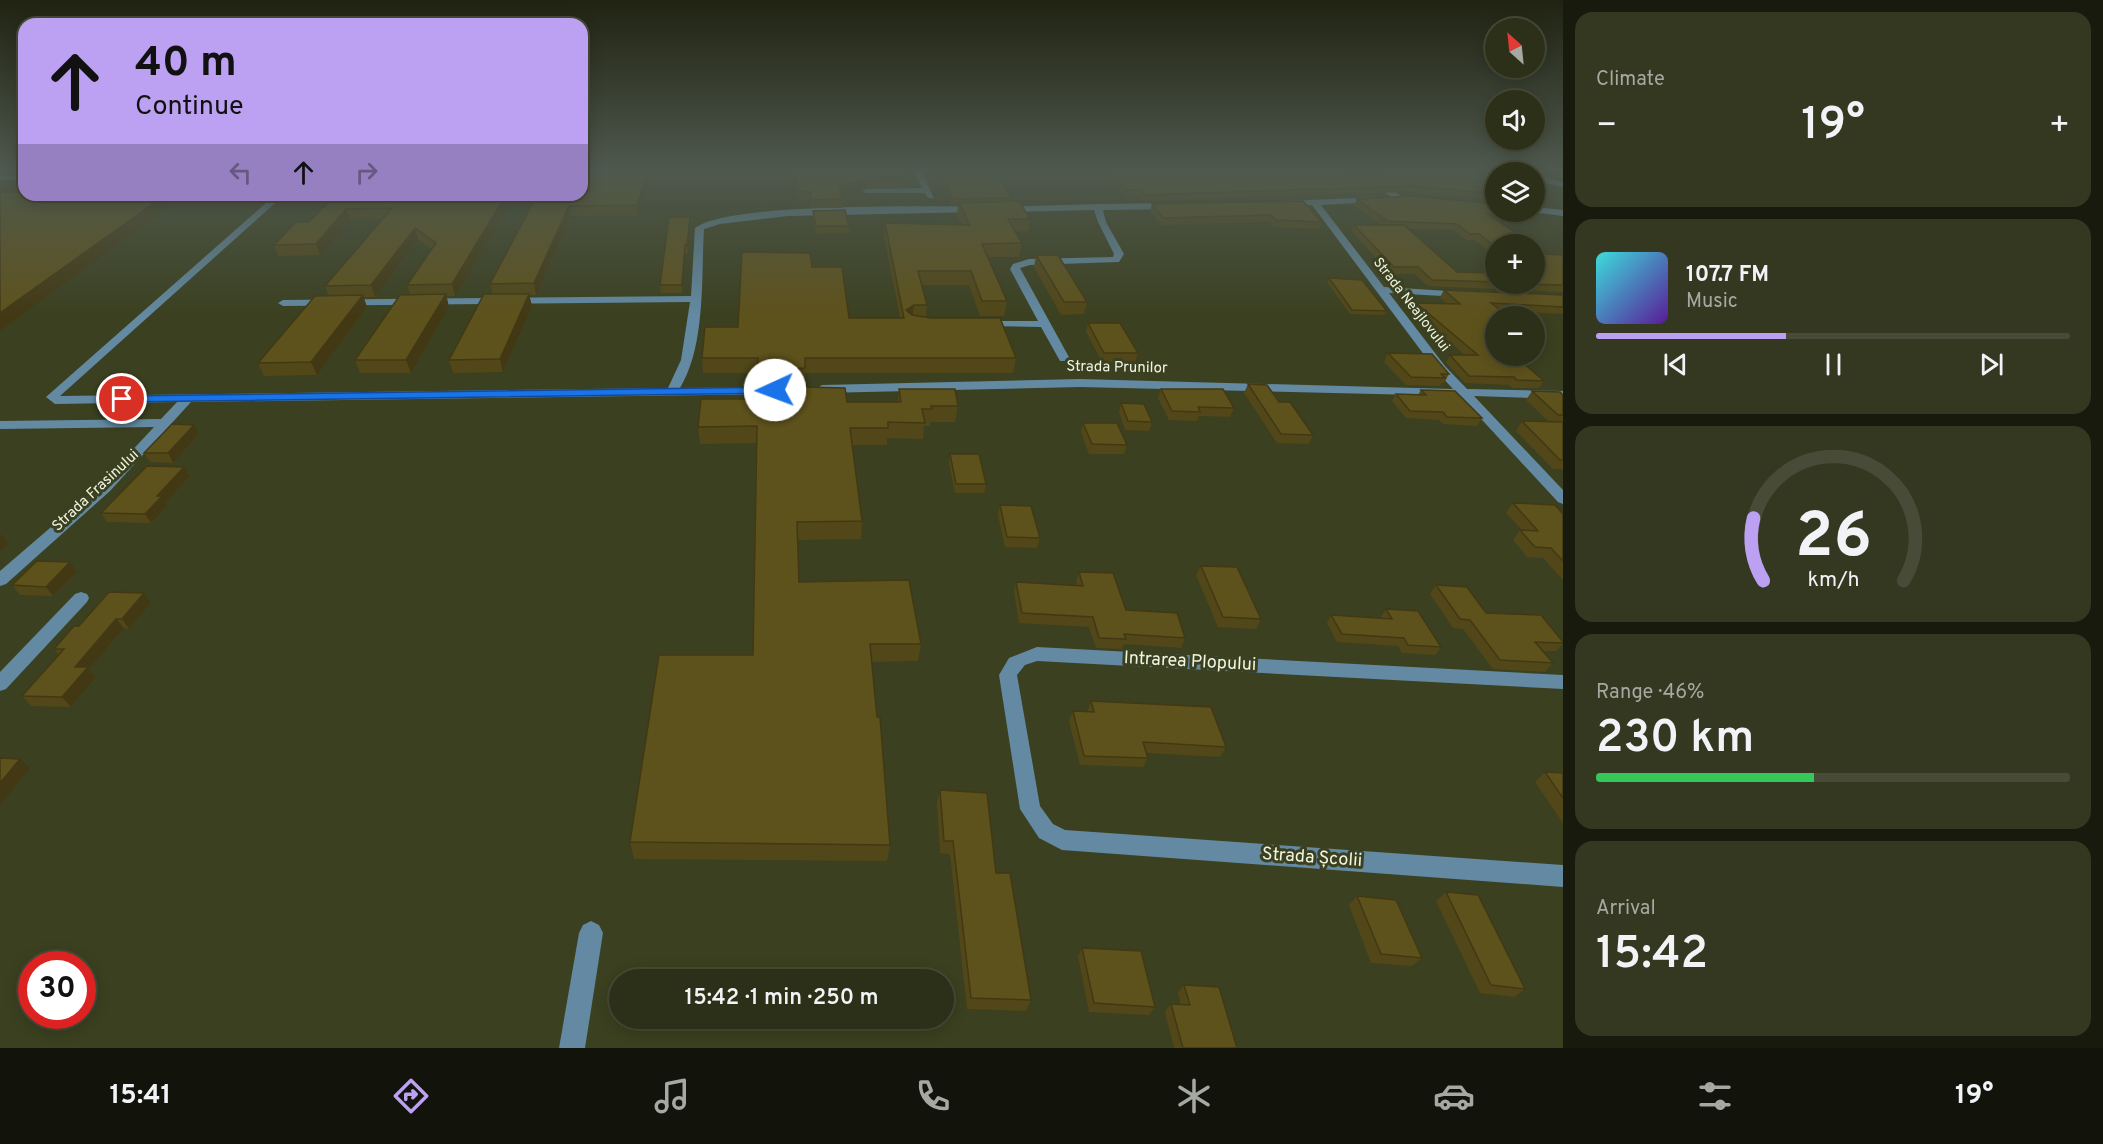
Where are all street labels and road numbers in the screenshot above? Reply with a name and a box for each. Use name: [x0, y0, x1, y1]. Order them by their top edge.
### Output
street label: Strada Neajlovului: [1369, 255, 1453, 355]
street label: Strada Prunilor: [1066, 358, 1168, 378]
street label: Strada Frasinului: [49, 446, 143, 536]
street label: Intrarea Plopului: [1123, 647, 1257, 677]
street label: Strada Școlii: [1261, 843, 1363, 873]

